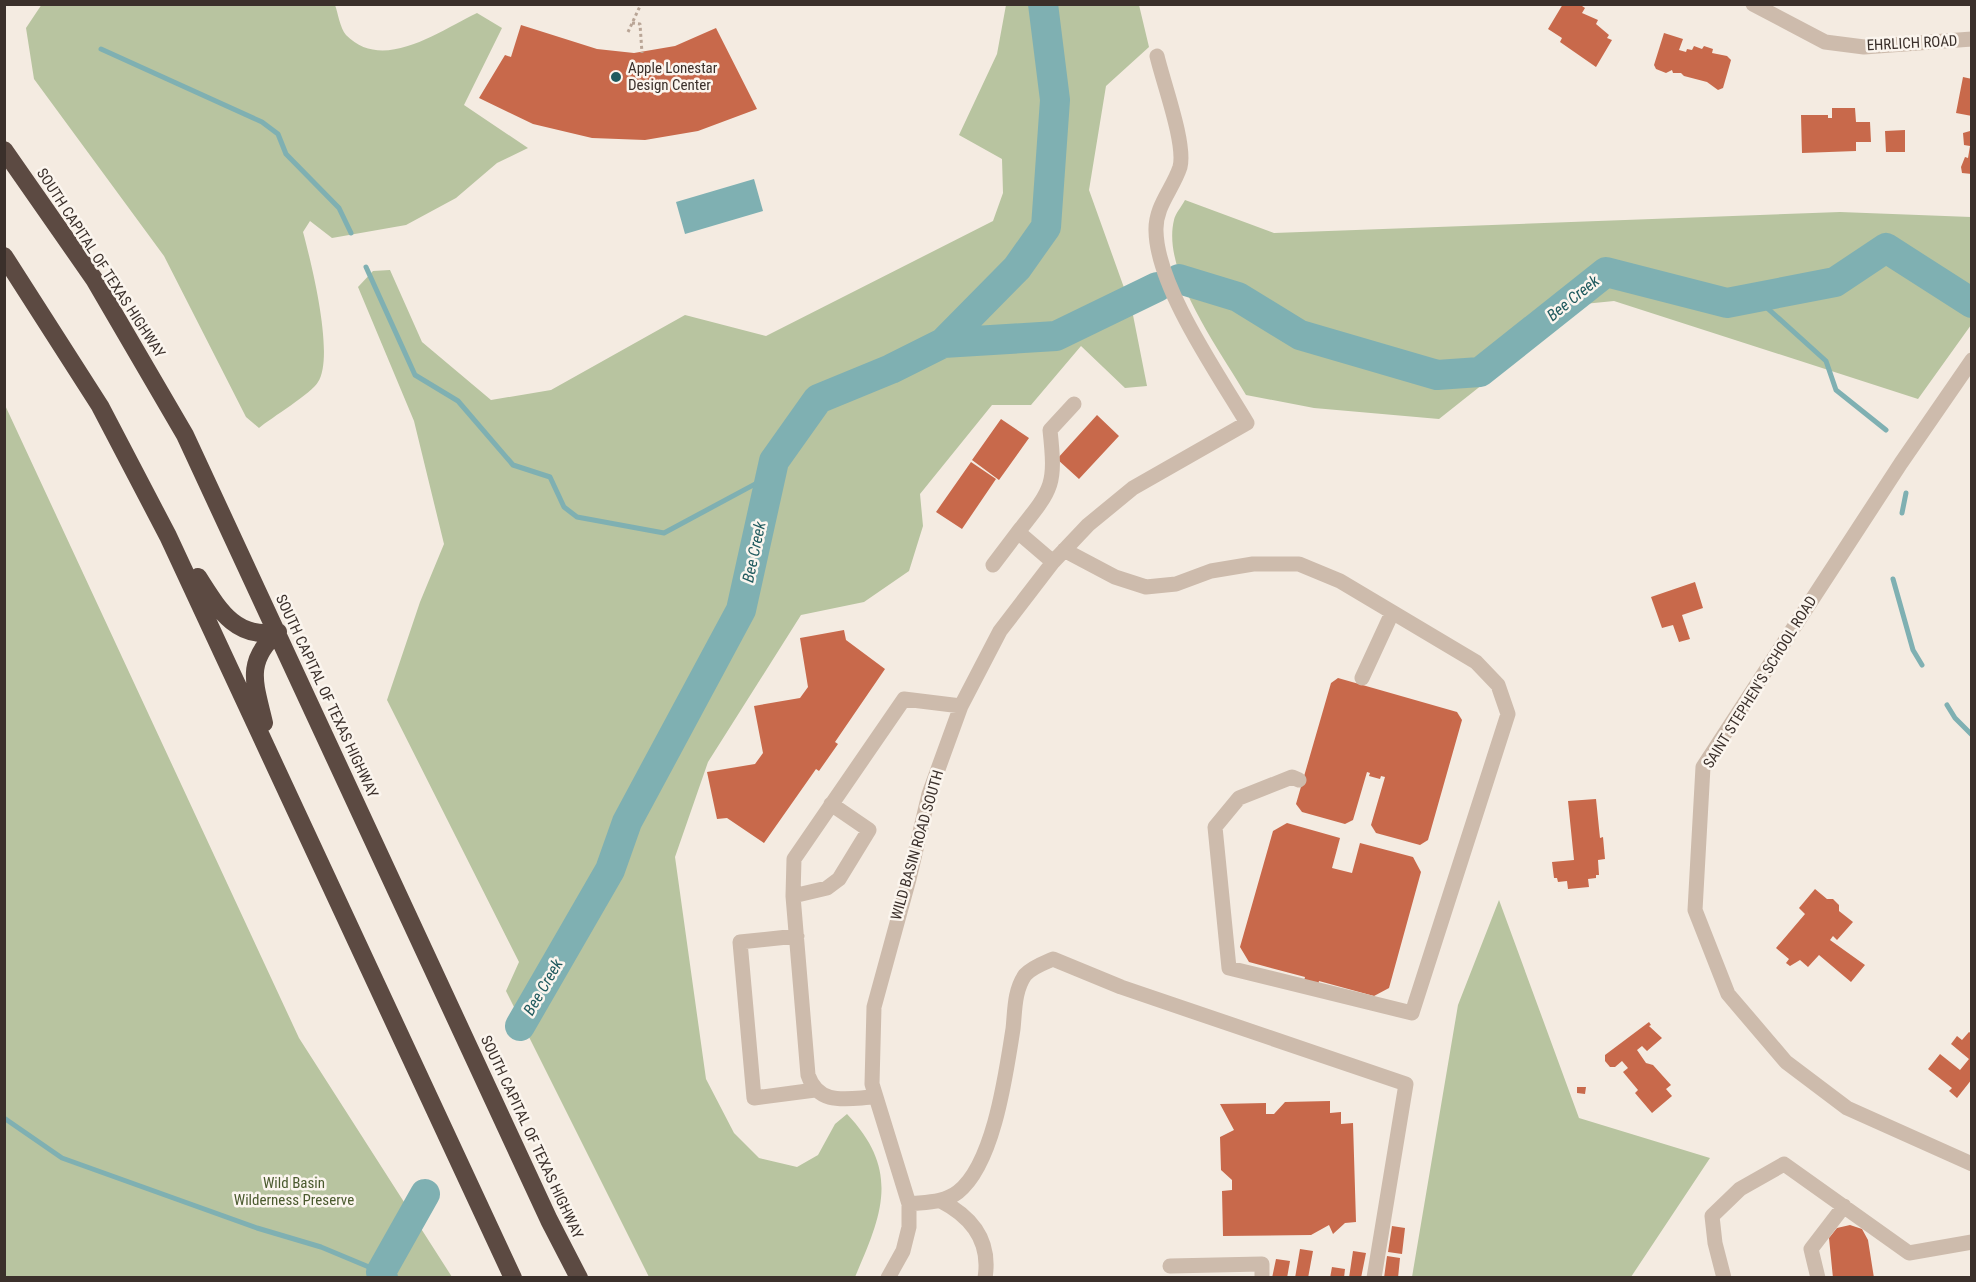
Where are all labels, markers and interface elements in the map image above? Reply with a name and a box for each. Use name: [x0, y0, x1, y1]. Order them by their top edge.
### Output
street label: EHRLICH ROAD: [1866, 32, 1958, 54]
place label: Apple Lonestar Design Center: [628, 59, 718, 94]
marker: Apple Lonestar Design Center: [609, 70, 623, 84]
street label: SOUTH CAPITAL OF TEXAS HIGHWAY: [33, 165, 169, 361]
water label: Bee Creek: [1543, 271, 1604, 325]
water label: Bee Creek: [738, 519, 770, 584]
street label: SOUTH CAPITAL OF TEXAS HIGHWAY: [272, 592, 382, 801]
street label: SAINT STEPHEN'S SCHOOL ROAD: [1699, 593, 1821, 771]
street label: WILD BASIN ROAD SOUTH: [887, 768, 947, 922]
water label: Bee Creek: [519, 955, 567, 1018]
street label: SOUTH CAPITAL OF TEXAS HIGHWAY: [477, 1033, 587, 1242]
park label: Wild Basin Wilderness Preserve: [234, 1174, 354, 1209]

